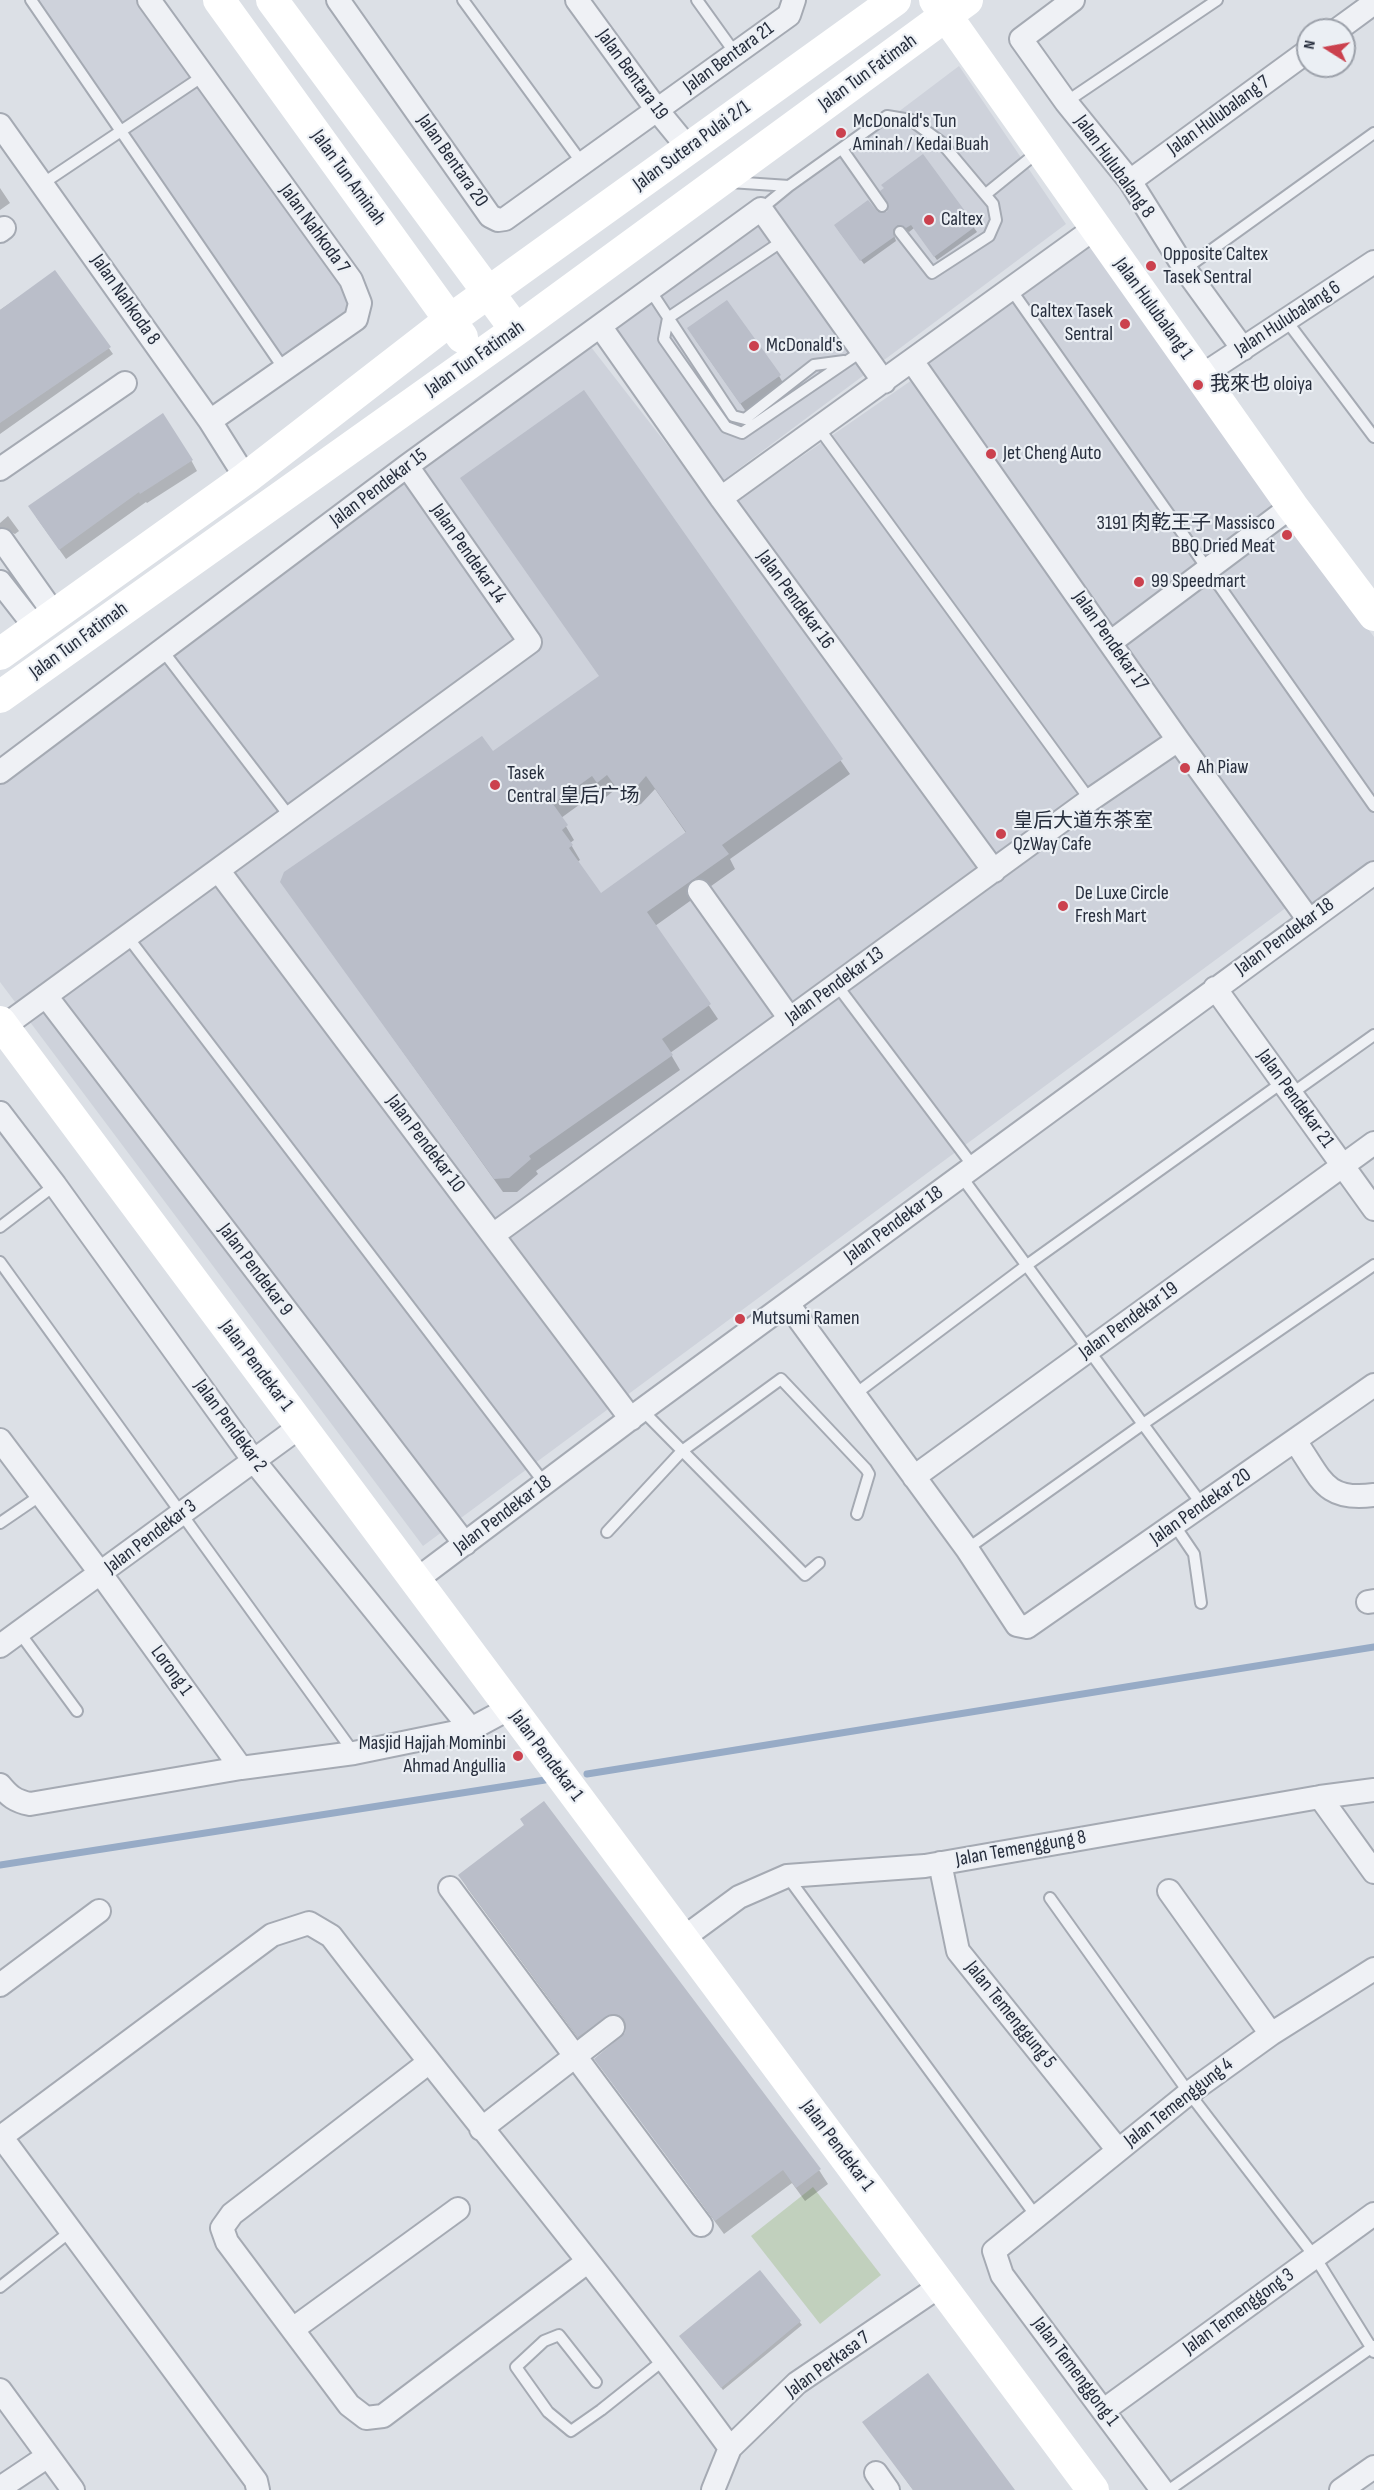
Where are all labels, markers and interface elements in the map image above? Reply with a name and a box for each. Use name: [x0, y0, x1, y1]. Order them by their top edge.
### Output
street label: Jalan Bentara 21: [679, 17, 779, 99]
north arrow: [1296, 18, 1356, 78]
street label: Jalan Bentara 19: [591, 25, 673, 125]
street label: Jalan Tun Fatimah: [814, 29, 922, 117]
text: N: [1300, 39, 1320, 51]
street label: Jalan Hulubalang 7: [1163, 71, 1275, 161]
street label: Jalan Sutera Pulai 2/1: [629, 96, 755, 196]
street label: Jalan Bentara 20: [411, 110, 493, 212]
place label: McDonald's Tun Aminah / Kedai Buah: [853, 110, 989, 157]
street label: Jalan Hulubalang 8: [1069, 111, 1159, 223]
street label: Jalan Tun Aminah: [305, 126, 391, 230]
marker: McDonald's Tun Aminah / Kedai Buah: [834, 126, 848, 140]
street label: Jalan Nahkoda 7: [274, 180, 354, 278]
place label: Caltex: [941, 208, 983, 232]
marker: Caltex: [922, 213, 936, 227]
place label: Opposite Caltex Tasek Sentral: [1163, 243, 1268, 290]
street label: Jalan Nahkoda 8: [85, 250, 165, 350]
street label: Jalan Hulubalang 1: [1108, 254, 1198, 364]
marker: Opposite Caltex Tasek Sentral: [1144, 259, 1158, 273]
street label: Jalan Hulubalang 6: [1231, 276, 1345, 362]
place label: Caltex Tasek Sentral: [1030, 300, 1113, 347]
street label: Jalan Tun Fatimah: [421, 316, 529, 402]
marker: Caltex Tasek Sentral: [1118, 317, 1132, 331]
place label: McDonald's: [766, 334, 843, 358]
marker: McDonald's: [747, 339, 761, 353]
place label: 我來也 oloiya: [1210, 373, 1312, 397]
marker: 我來也 oloiya: [1191, 378, 1205, 392]
place label: Jet Cheng Auto: [1003, 442, 1102, 466]
street label: Jalan Pendekar 15: [326, 444, 432, 532]
marker: Jet Cheng Auto: [984, 447, 998, 461]
street label: Jalan Pendekar 14: [425, 500, 511, 608]
place label: 3191 肉乾王子 Massisco BBQ Dried Meat: [1097, 512, 1275, 559]
marker: 3191 肉乾王子 Massisco BBQ Dried Meat: [1280, 528, 1294, 542]
street label: Jalan Pendekar 16: [751, 546, 839, 654]
place label: 99 Speedmart: [1151, 570, 1246, 594]
marker: 99 Speedmart: [1132, 575, 1146, 589]
street label: Jalan Pendekar 17: [1067, 587, 1153, 695]
street label: Jalan Tun Fatimah: [25, 597, 133, 685]
place label: Ah Piaw: [1197, 756, 1249, 780]
marker: Ah Piaw: [1178, 761, 1192, 775]
place label: Tasek Central 皇后广场: [507, 762, 639, 809]
marker: Tasek Central 皇后广场: [488, 778, 502, 792]
place label: 皇后大道东茶室 QzWay Cafe: [1013, 810, 1153, 857]
marker: 皇后大道东茶室 QzWay Cafe: [994, 827, 1008, 841]
place label: De Luxe Circle Fresh Mart: [1075, 882, 1169, 929]
street label: Jalan Pendekar 18: [1231, 893, 1339, 981]
marker: De Luxe Circle Fresh Mart: [1056, 899, 1070, 913]
street label: Jalan Pendekar 13: [781, 942, 889, 1030]
street label: Jalan Pendekar 21: [1251, 1045, 1339, 1153]
street label: Jalan Pendekar 10: [380, 1090, 470, 1198]
street label: Jalan Pendekar 18: [840, 1181, 948, 1269]
street label: Jalan Pendekar 9: [212, 1219, 298, 1321]
street label: Jalan Pendekar 19: [1075, 1277, 1183, 1365]
place label: Mutsumi Ramen: [752, 1307, 860, 1331]
marker: Mutsumi Ramen: [733, 1312, 747, 1326]
street label: Jalan Pendekar 1: [214, 1316, 298, 1416]
street label: Jalan Pendekar 2: [188, 1375, 272, 1477]
street label: Jalan Pendekar 20: [1146, 1463, 1256, 1551]
street label: Jalan Pendekar 18: [449, 1470, 557, 1560]
street label: Jalan Pendekar 3: [100, 1495, 202, 1579]
street label: Lorong 1: [145, 1641, 197, 1701]
street label: Jalan Pendekar 1: [504, 1706, 588, 1806]
place label: Masjid Hajjah Mominbi Ahmad Angullia: [359, 1732, 506, 1779]
marker: Masjid Hajjah Mominbi Ahmad Angullia: [511, 1749, 525, 1763]
street label: Jalan Temenggung 8: [954, 1826, 1088, 1872]
street label: Jalan Temenggung 5: [959, 1956, 1061, 2074]
street label: Jalan Temenggung 4: [1120, 2053, 1238, 2153]
street label: Jalan Pendekar 1: [795, 2096, 879, 2196]
street label: Jalan Temenggong 3: [1179, 2264, 1299, 2360]
street label: Jalan Temenggong 1: [1026, 2313, 1124, 2431]
street label: Jalan Perkasa 7: [781, 2326, 875, 2404]

